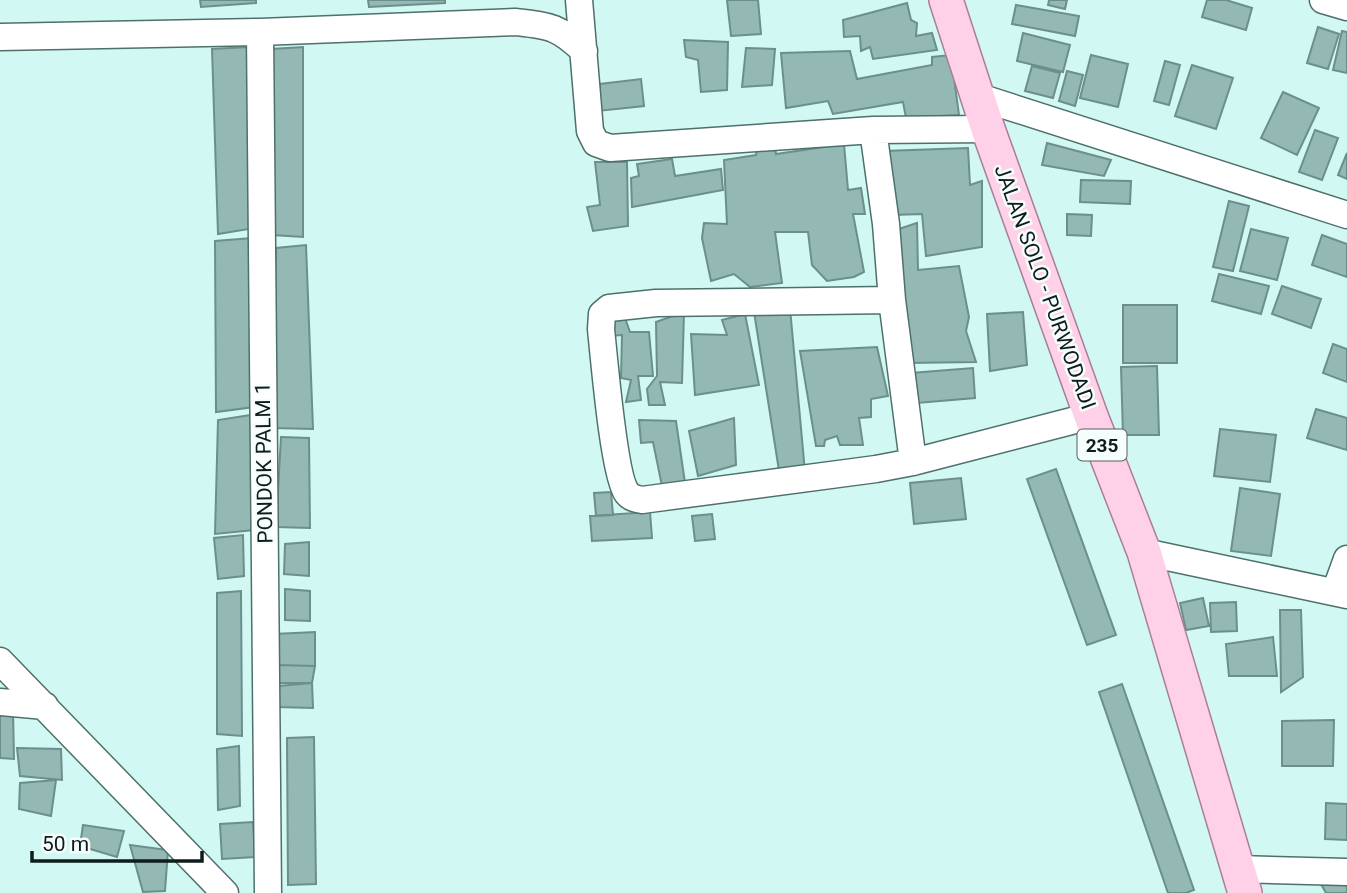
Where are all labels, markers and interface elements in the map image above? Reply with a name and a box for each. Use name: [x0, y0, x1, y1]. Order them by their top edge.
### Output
street label: JALAN SOLO - PURWODADI: [990, 162, 1100, 412]
street label: PONDOK PALM 1: [251, 382, 277, 544]
road number: 235: [1078, 430, 1126, 460]
scale bar: [32, 820, 201, 864]
text: 50 m: [42, 832, 89, 856]

